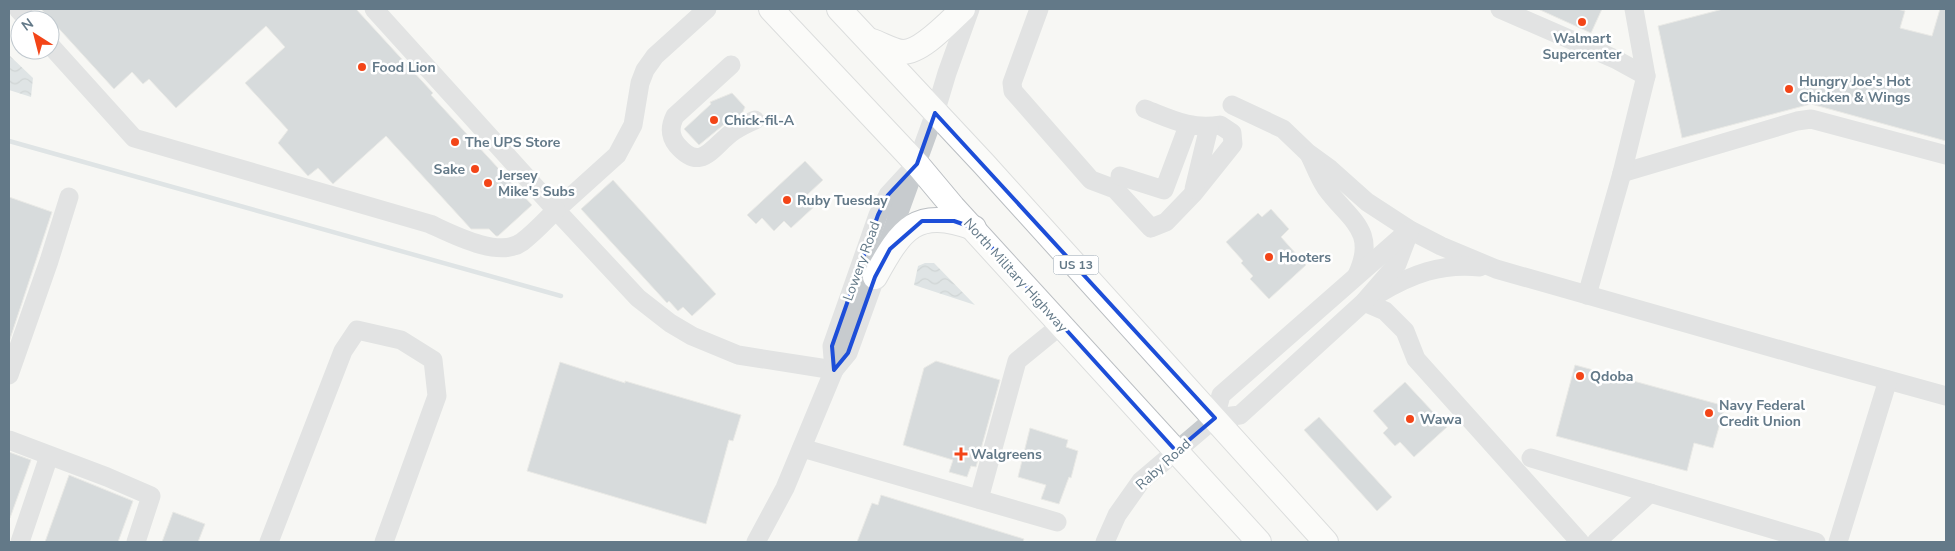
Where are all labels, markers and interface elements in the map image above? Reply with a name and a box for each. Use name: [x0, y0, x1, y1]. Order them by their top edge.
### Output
north arrow: [10, 10, 60, 60]
text: N: [18, 14, 37, 36]
marker: Walmart Supercenter: [1576, 16, 1588, 28]
place label: Walmart Supercenter: [1543, 29, 1622, 64]
place label: Food Lion: [372, 58, 436, 77]
marker: Food Lion: [356, 61, 368, 73]
place label: Hungry Joe's Hot Chicken & Wings: [1799, 72, 1911, 107]
marker: Hungry Joe's Hot Chicken & Wings: [1783, 83, 1795, 95]
place label: Chick-fil-A: [724, 111, 795, 130]
marker: Chick-fil-A: [708, 114, 720, 126]
place label: The UPS Store: [465, 133, 561, 152]
marker: The UPS Store: [449, 136, 461, 148]
place label: Sake: [434, 160, 465, 179]
marker: Sake: [469, 163, 481, 175]
place label: Jersey Mike's Subs: [497, 166, 575, 201]
marker: Jersey Mike's Subs: [482, 177, 494, 189]
place label: Ruby Tuesday: [797, 191, 888, 210]
marker: Ruby Tuesday: [781, 194, 793, 206]
street label: North Military Highway: [959, 214, 1073, 337]
street label: Lowery Road: [838, 219, 885, 303]
place label: Hooters: [1279, 248, 1331, 267]
marker: Hooters: [1263, 251, 1275, 263]
road number: US 13: [1054, 256, 1098, 274]
place label: Qdoba: [1590, 367, 1634, 386]
marker: Qdoba: [1574, 370, 1586, 382]
place label: Navy Federal Credit Union: [1719, 396, 1805, 431]
marker: Navy Federal Credit Union: [1703, 407, 1715, 419]
place label: Wawa: [1420, 410, 1462, 429]
marker: Wawa: [1404, 413, 1416, 425]
street label: Raby Road: [1132, 434, 1195, 494]
place label: Walgreens: [971, 445, 1042, 464]
marker: Walgreens: [955, 448, 967, 460]

